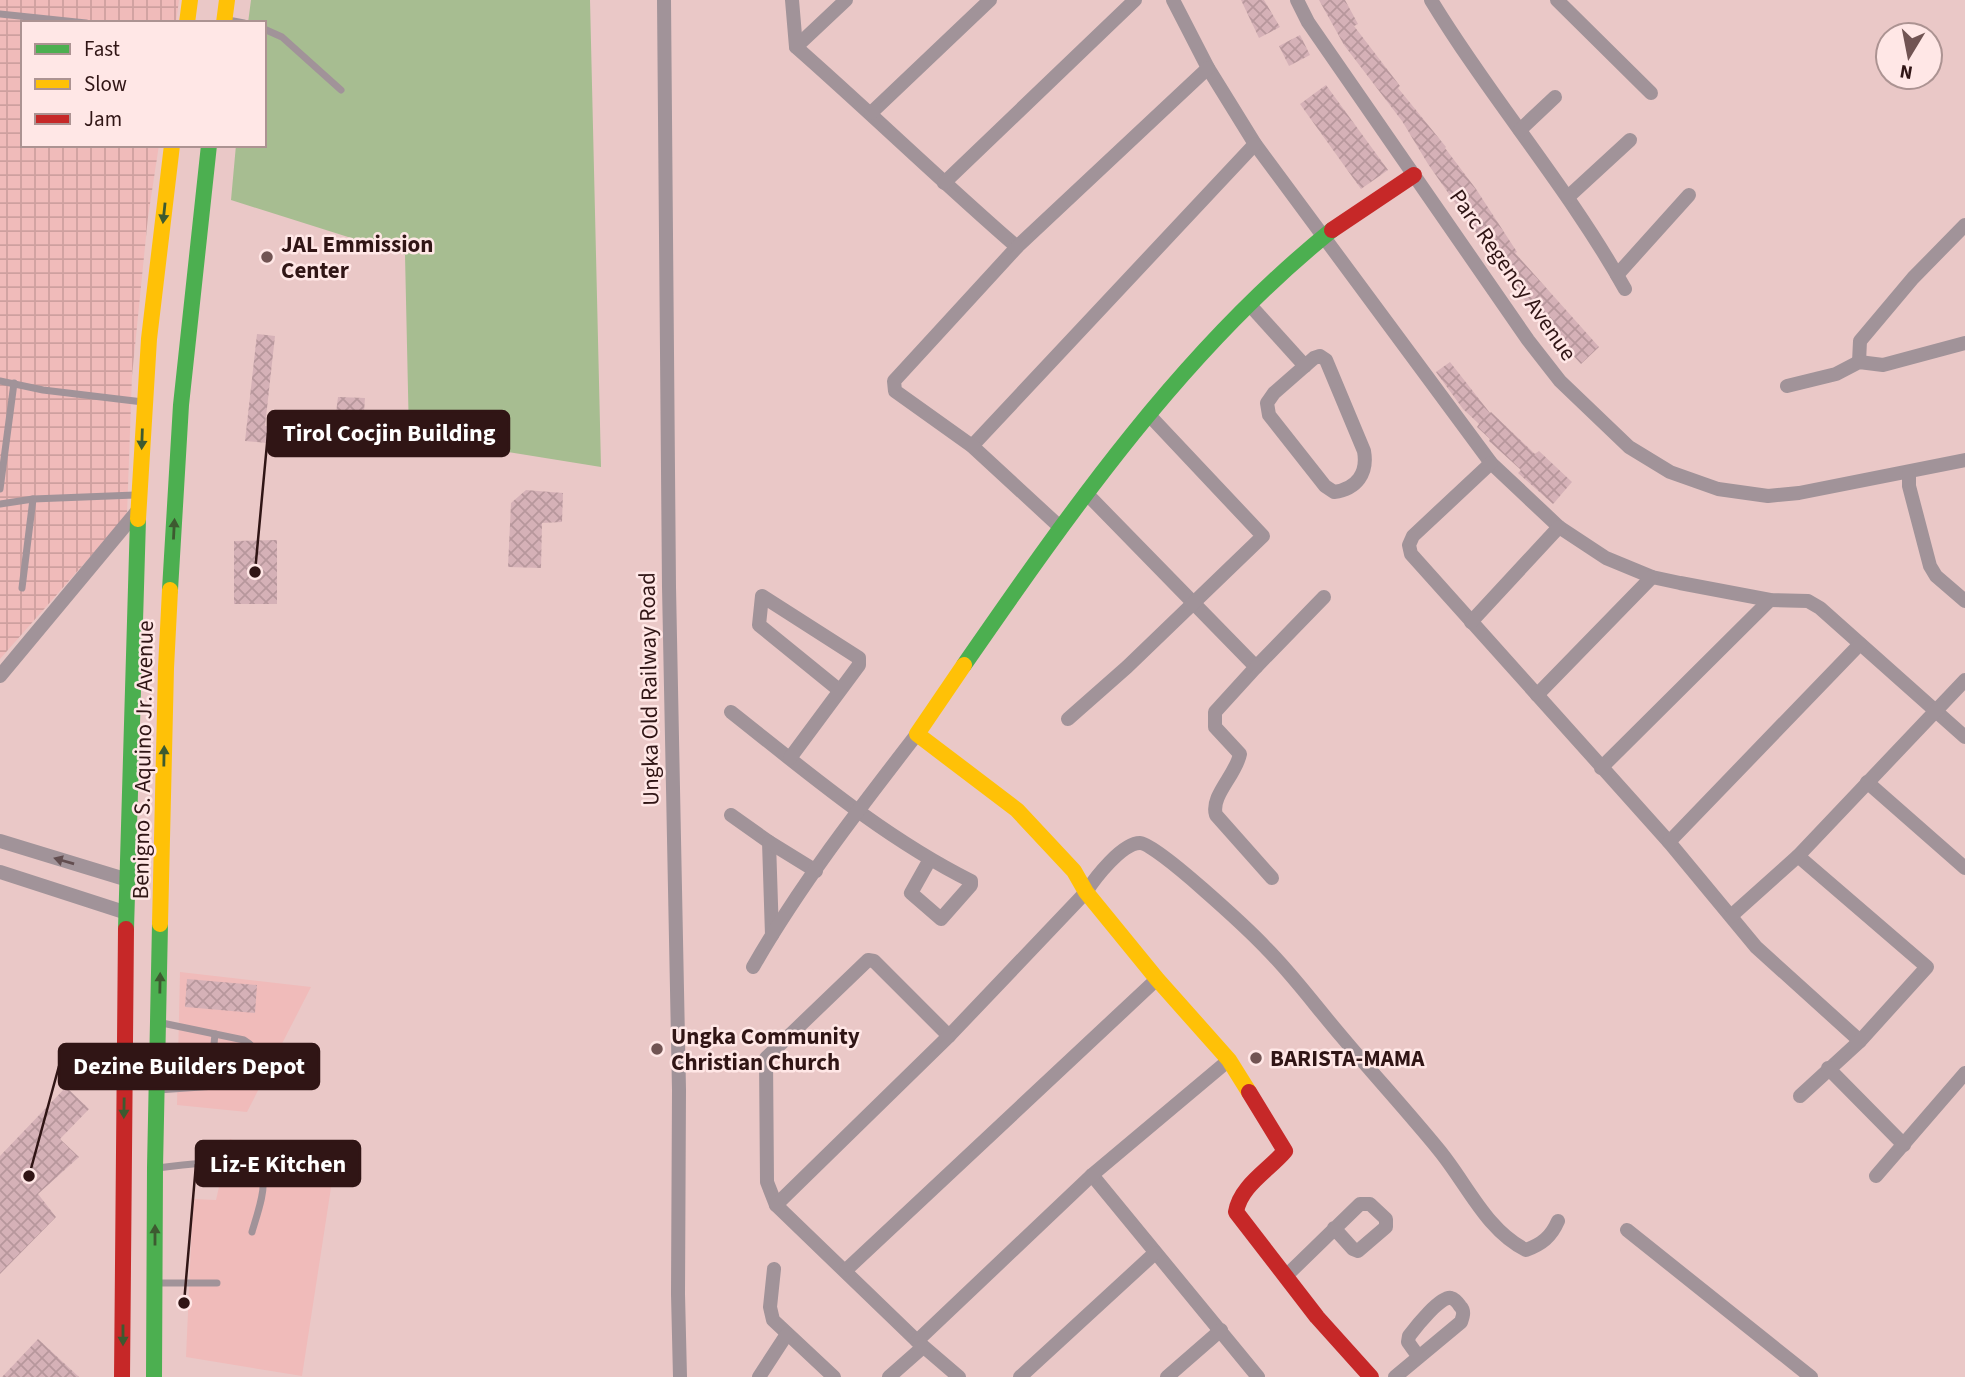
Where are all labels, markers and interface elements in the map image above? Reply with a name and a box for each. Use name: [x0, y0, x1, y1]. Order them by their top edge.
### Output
legend: [21, 21, 266, 147]
north arrow: [1874, 21, 1944, 91]
text: Fast: [84, 34, 120, 64]
text: N: [1898, 57, 1915, 86]
text: Slow: [84, 69, 127, 99]
text: Jam: [84, 104, 122, 134]
street label: Parc Regency Avenue: [1441, 183, 1585, 367]
one-way arrow: [158, 202, 169, 224]
place label: JAL Emmission Center: [281, 228, 433, 287]
marker: JAL Emmission Center: [259, 249, 275, 265]
callout: Tirol Cocjin Building: [268, 411, 509, 456]
text: Tirol Cocjin Building: [282, 416, 496, 451]
one-way arrow: [137, 429, 148, 451]
one-way arrow: [169, 517, 180, 539]
street label: Ungka Old Railway Road: [630, 572, 668, 806]
street label: Benigno S. Aquino Jr. Avenue: [124, 620, 162, 900]
one-way arrow: [159, 745, 170, 767]
one-way arrow: [53, 855, 74, 865]
one-way arrow: [154, 972, 166, 994]
place label: Ungka Community Christian Church: [671, 1020, 860, 1079]
marker: Ungka Community Christian Church: [649, 1041, 665, 1057]
place label: BARISTA-MAMA: [1270, 1042, 1425, 1075]
callout: Dezine Builders Depot: [59, 1044, 319, 1089]
text: Dezine Builders Depot: [73, 1049, 305, 1084]
marker: BARISTA-MAMA: [1248, 1050, 1264, 1066]
one-way arrow: [118, 1097, 130, 1119]
callout: Liz-E Kitchen: [196, 1141, 360, 1186]
text: Liz-E Kitchen: [210, 1147, 346, 1182]
one-way arrow: [149, 1224, 161, 1246]
one-way arrow: [117, 1324, 129, 1346]

